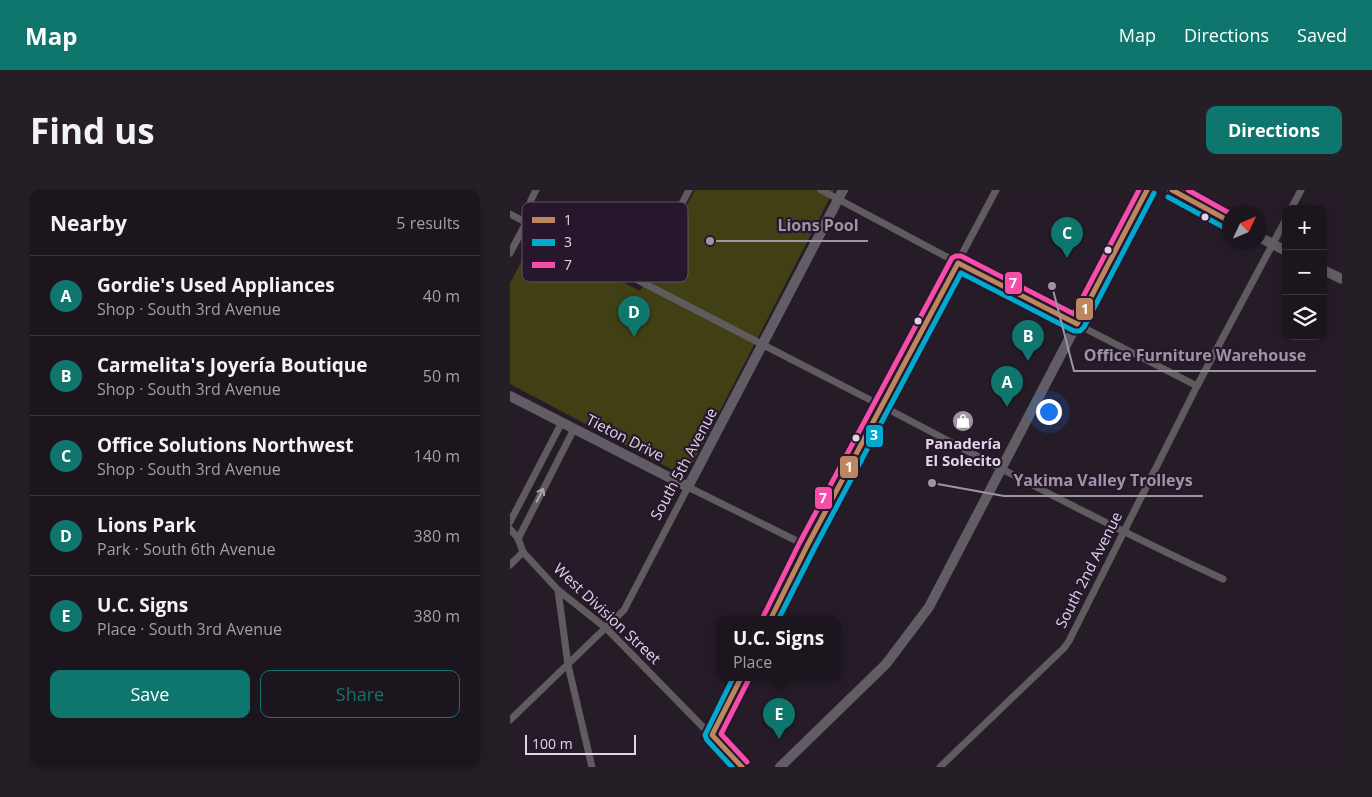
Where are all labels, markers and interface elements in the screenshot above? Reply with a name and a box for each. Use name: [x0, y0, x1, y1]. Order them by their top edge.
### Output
text: Map: [25, 19, 77, 52]
text: Map: [1119, 23, 1156, 47]
text: Directions: [1184, 23, 1269, 47]
text: Saved: [1297, 23, 1347, 47]
button: Directions: [1206, 106, 1342, 154]
text: Find us: [30, 107, 155, 154]
legend: [522, 202, 688, 282]
north arrow: [1222, 205, 1267, 250]
map controls: [1282, 205, 1327, 340]
button: +: [1282, 205, 1327, 250]
text: Nearby: [50, 209, 127, 237]
text: 1: [564, 210, 572, 229]
callout: Lions Pool: [767, 210, 868, 241]
text: 5 results: [396, 212, 460, 234]
unlabelled marker: [1200, 212, 1210, 222]
text: Lions Pool: [777, 214, 859, 236]
pin: C: [1051, 217, 1083, 258]
text: 3: [564, 232, 572, 251]
unlabelled marker: [1103, 245, 1113, 255]
button: −: [1282, 250, 1327, 295]
text: 7: [564, 255, 572, 274]
line badge: 7: [1004, 271, 1023, 295]
text: Gordie's Used Appliances: [97, 272, 335, 298]
text: 7: [1009, 273, 1017, 292]
text: A: [60, 285, 72, 307]
text: 40 m: [423, 285, 460, 307]
button: layers: [1282, 295, 1327, 340]
pin: D: [618, 296, 650, 337]
line badge: 1: [1075, 297, 1094, 321]
text: Shop · South 3rd Avenue: [97, 298, 281, 320]
text: 1: [1081, 299, 1089, 318]
unlabelled marker: [913, 316, 923, 326]
pin: B: [1012, 320, 1044, 361]
callout: Office Furniture Warehouse: [1074, 340, 1316, 371]
text: Office Furniture Warehouse: [1084, 344, 1306, 366]
text: Carmelita's Joyería Boutique: [97, 352, 368, 378]
text: B: [61, 365, 71, 387]
text: 50 m: [423, 365, 460, 387]
pin: A: [991, 366, 1023, 407]
text: Shop · South 3rd Avenue: [97, 378, 281, 400]
your location: [1036, 399, 1062, 425]
street label: South 5th Avenue: [645, 404, 721, 523]
street label: Tieton Drive: [583, 409, 668, 465]
shop icon: Panadería El Solecito: [951, 409, 975, 433]
line badge: 3: [865, 424, 884, 448]
text: 3: [870, 425, 878, 444]
text: Office Solutions Northwest: [97, 432, 354, 458]
unlabelled marker: [851, 433, 861, 443]
place label: Panadería El Solecito: [925, 433, 1001, 470]
text: C: [61, 445, 71, 467]
text: 140 m: [414, 445, 460, 467]
line badge: 1: [839, 455, 859, 479]
text: 1: [845, 457, 853, 476]
text: Shop · South 3rd Avenue: [97, 458, 281, 480]
callout: Yakima Valley Trolleys: [1004, 465, 1203, 496]
text: Yakima Valley Trolleys: [1013, 469, 1193, 491]
line badge: 7: [814, 486, 833, 510]
one-way arrow: [536, 488, 545, 503]
text: 7: [819, 488, 827, 507]
street label: South 2nd Avenue: [1050, 508, 1126, 631]
text: Lions Park: [97, 512, 196, 538]
text: D: [60, 525, 72, 547]
text: 380 m: [414, 525, 460, 547]
text: Park · South 6th Avenue: [97, 538, 275, 560]
street label: West Division Street: [550, 558, 666, 668]
text: U.C. Signs: [97, 592, 188, 618]
text: E: [62, 605, 70, 627]
text: 380 m: [414, 605, 460, 627]
popup: [716, 616, 841, 681]
text: Place · South 3rd Avenue: [97, 618, 282, 640]
text: U.C. Signs: [733, 625, 824, 651]
text: Place: [733, 651, 772, 673]
button: Save: [50, 670, 250, 718]
button: Share: [260, 670, 460, 718]
pin: E: [763, 698, 795, 739]
scale bar: [525, 732, 636, 755]
text: 100 m: [532, 734, 573, 753]

